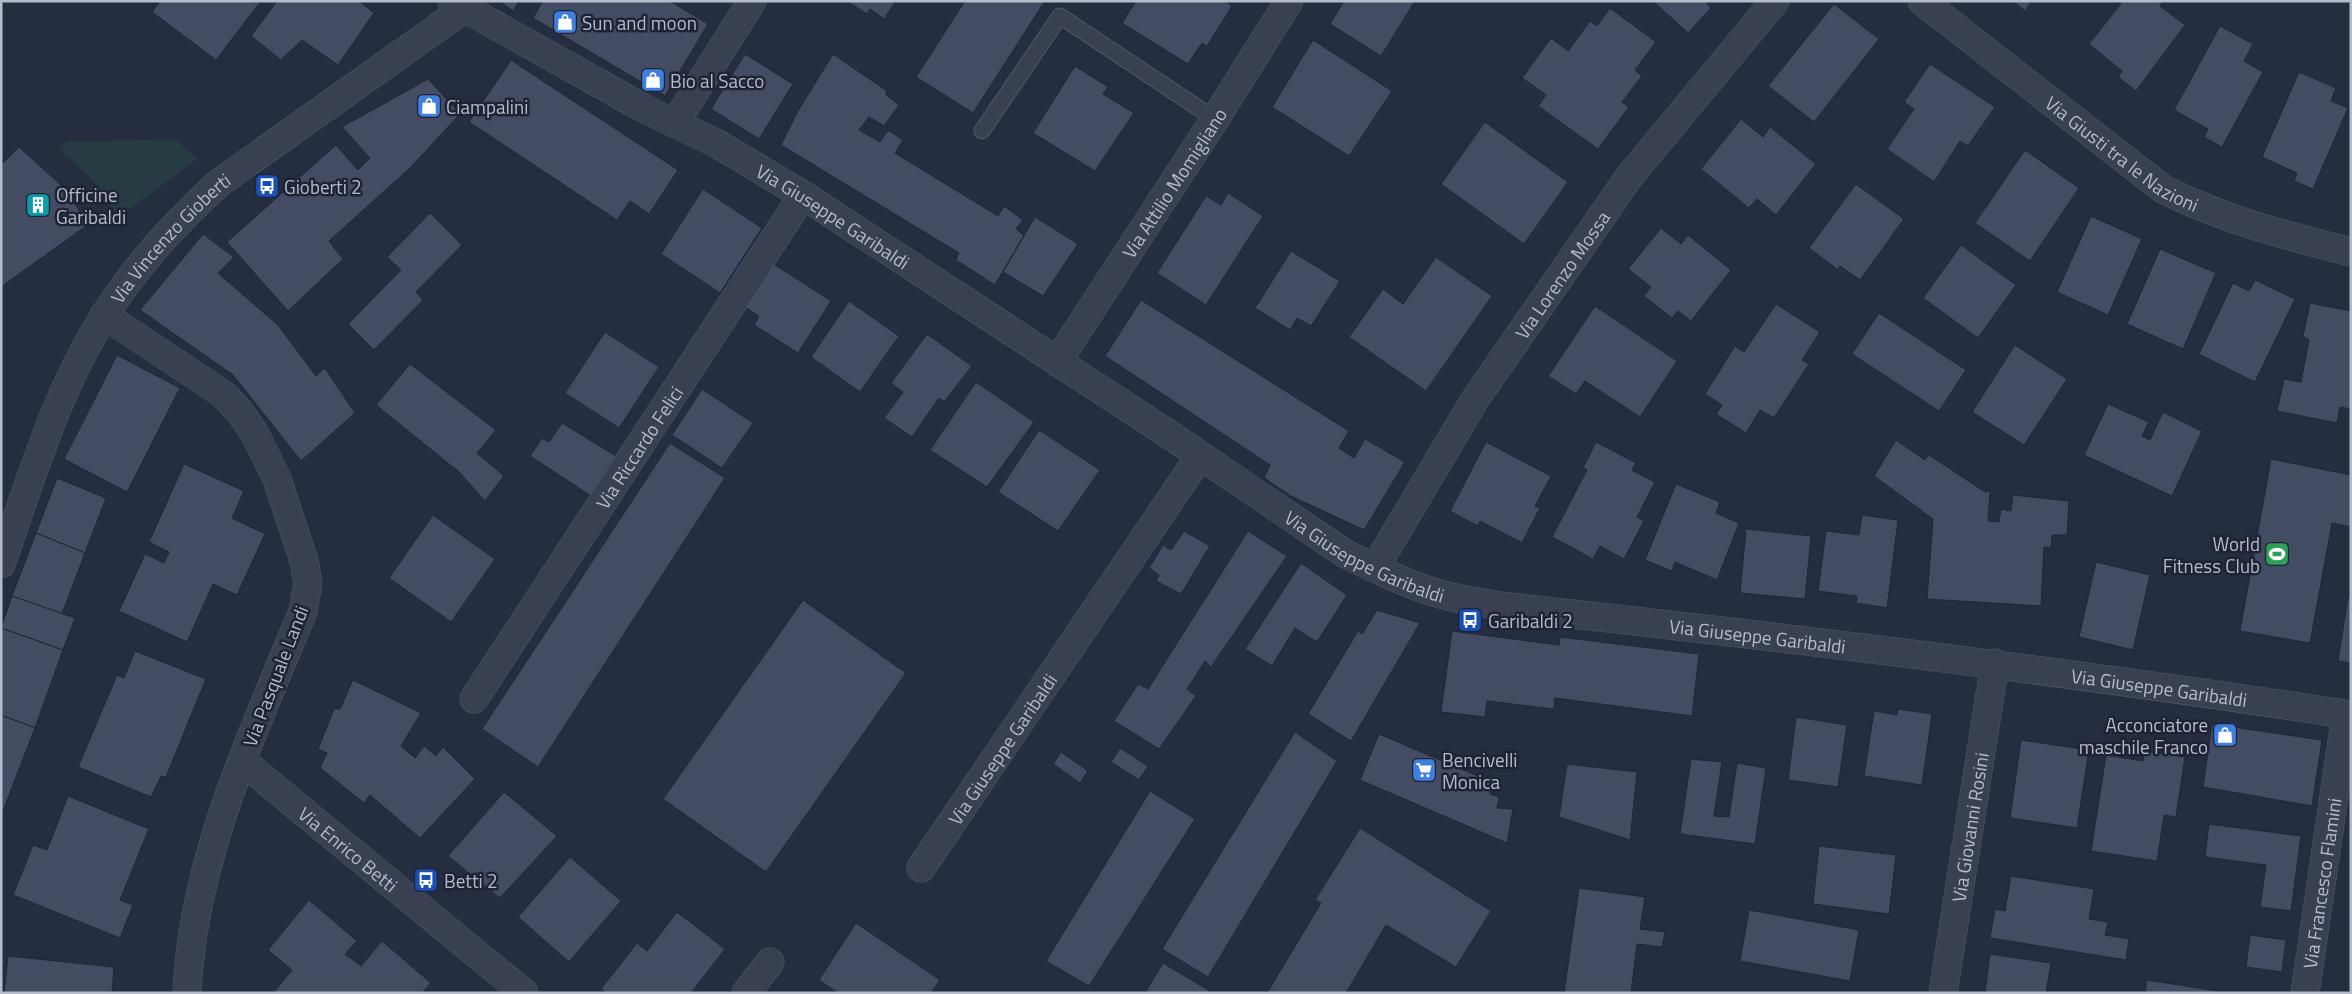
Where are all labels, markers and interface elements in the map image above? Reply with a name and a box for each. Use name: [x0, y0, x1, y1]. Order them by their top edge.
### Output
place label: Sun and moon: [582, 8, 697, 37]
shop icon: Sun and moon: [552, 9, 578, 35]
place label: Bio al Sacco: [670, 66, 764, 95]
shop icon: Bio al Sacco: [640, 67, 666, 93]
street label: Via Giusti tra le Nazioni: [2039, 88, 2203, 218]
place label: Ciampalini: [446, 92, 528, 121]
shop icon: Ciampalini: [416, 93, 442, 119]
street label: Via Attilio Momigliano: [1114, 102, 1233, 264]
street label: Via Giuseppe Garibaldi: [751, 156, 916, 276]
street label: Via Vincenzo Gioberti: [102, 165, 236, 309]
place label: Gioberti 2: [284, 172, 362, 201]
bus stop icon: Gioberti 2: [254, 173, 280, 199]
place label: Officine Garibaldi: [56, 180, 126, 231]
building icon: Officine Garibaldi: [25, 192, 51, 218]
street label: Via Lorenzo Mossa: [1507, 204, 1616, 344]
street label: Via Riccardo Felici: [588, 380, 689, 514]
street label: Via Giuseppe Garibaldi: [1279, 502, 1448, 609]
place label: World Fitness Club: [2163, 529, 2260, 580]
sports icon: World Fitness Club: [2264, 541, 2290, 567]
street label: Via Pasquale Landi: [235, 601, 315, 751]
place label: Garibaldi 2: [1488, 606, 1573, 635]
bus stop icon: Garibaldi 2: [1457, 607, 1483, 633]
street label: Via Giuseppe Garibaldi: [1668, 611, 1847, 660]
street label: Via Giuseppe Garibaldi: [2070, 660, 2249, 714]
street label: Via Giuseppe Garibaldi: [940, 667, 1063, 830]
place label: Acconciatore maschile Franco: [2079, 710, 2208, 761]
shop icon: Acconciatore maschile Franco: [2212, 722, 2238, 748]
place label: Bencivelli Monica: [1442, 745, 1517, 796]
street label: Via Giovanni Rosini: [1943, 750, 1995, 904]
supermarket icon: Bencivelli Monica: [1411, 757, 1437, 783]
street label: Via Francesco Flamini: [2294, 796, 2348, 971]
street label: Via Enrico Betti: [292, 799, 405, 899]
place label: Betti 2: [444, 866, 498, 895]
bus stop icon: Betti 2: [413, 867, 439, 893]

